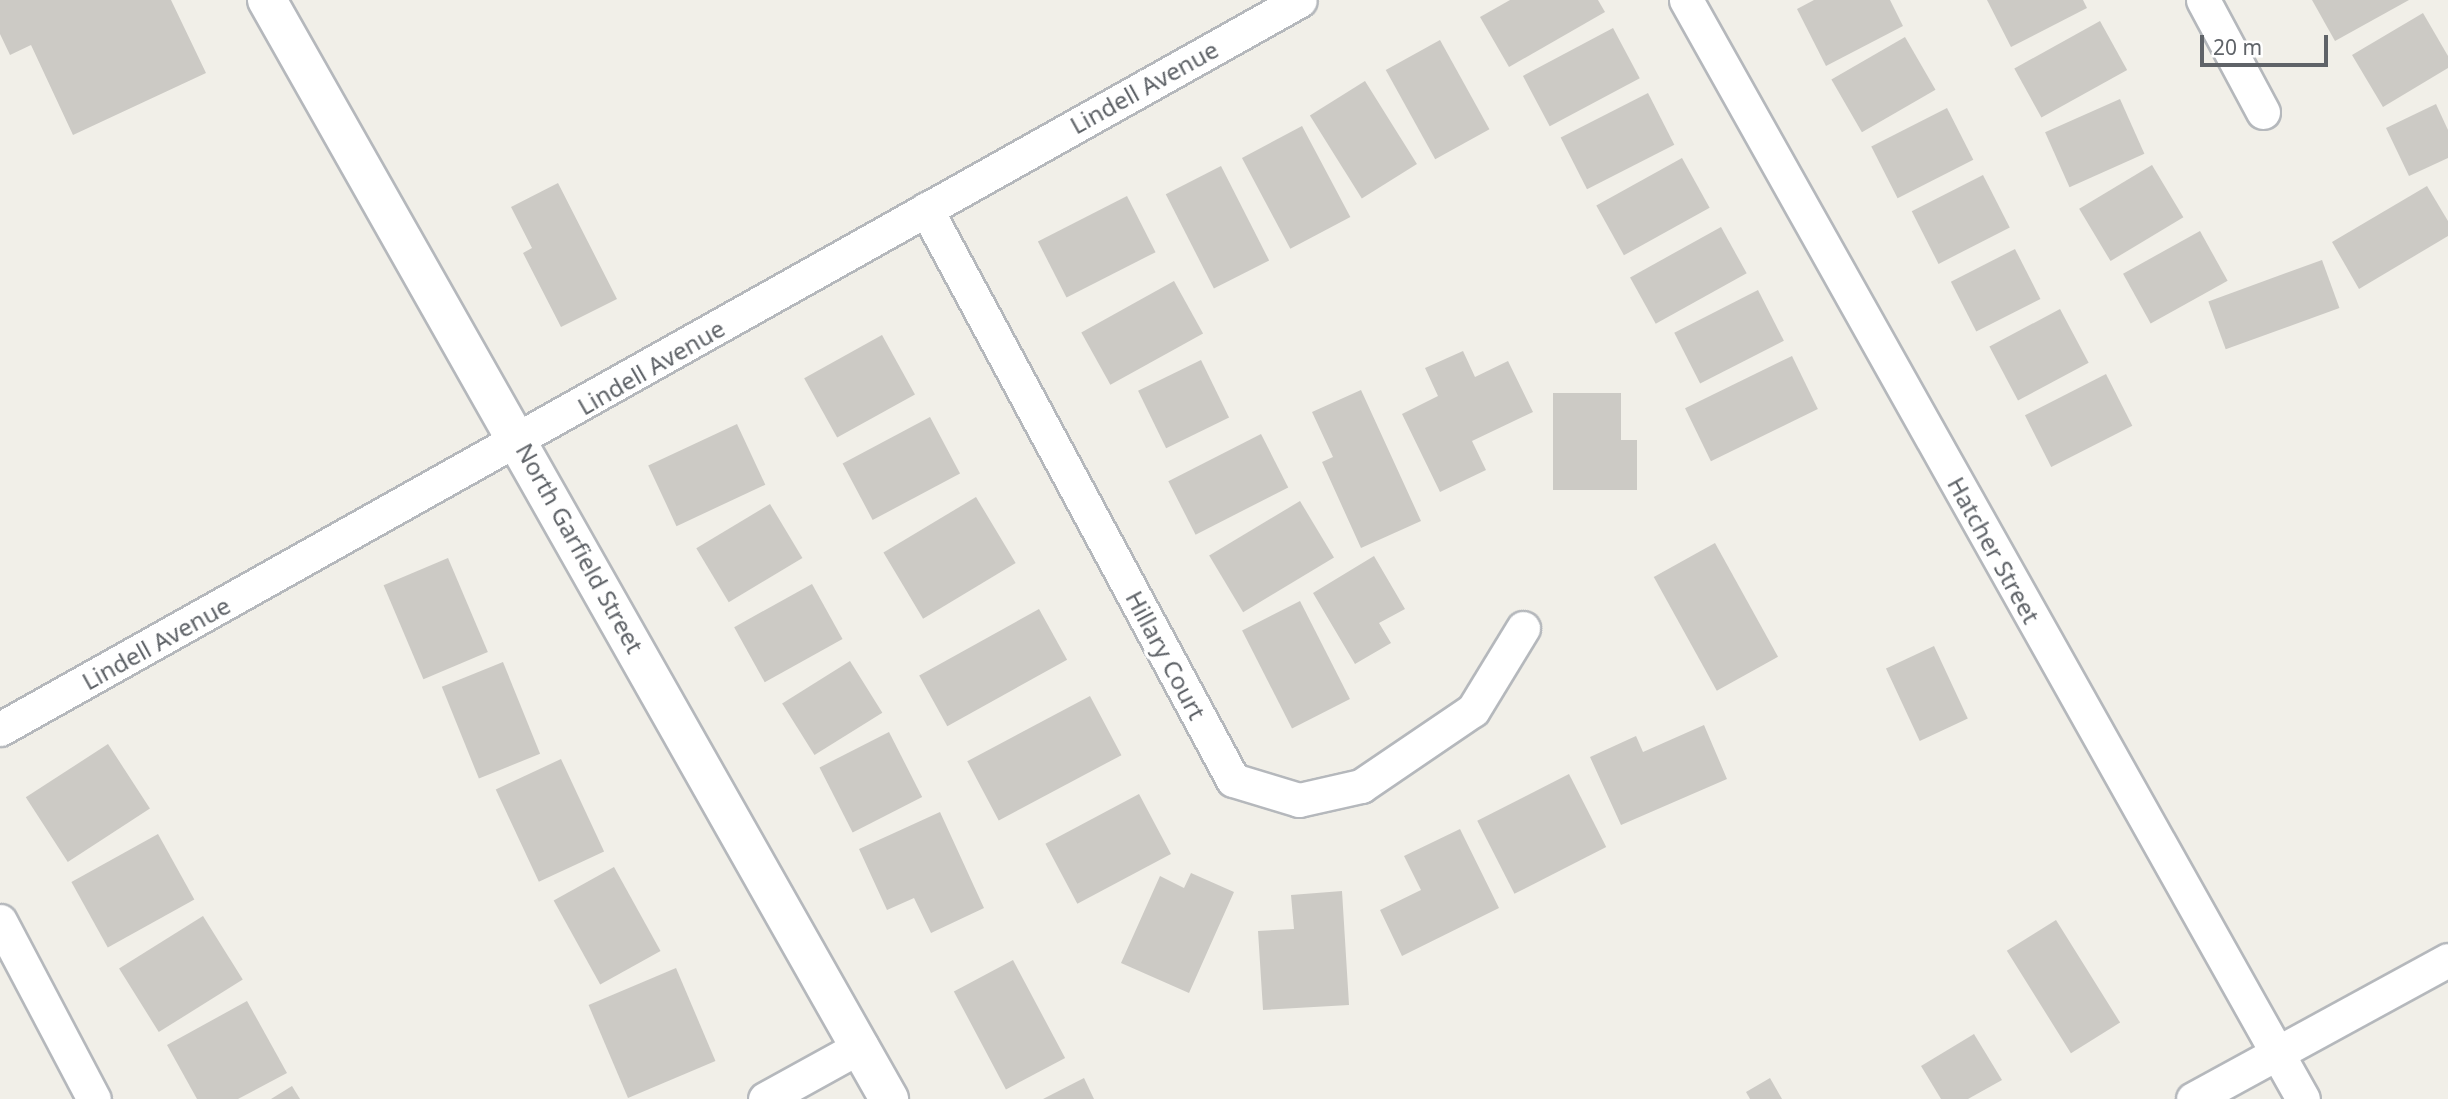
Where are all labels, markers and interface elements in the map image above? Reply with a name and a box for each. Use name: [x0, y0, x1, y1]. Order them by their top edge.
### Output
scale bar: [2203, 21, 2331, 65]
text: 20 m: [2213, 33, 2262, 61]
street label: Lindell Avenue: [1065, 34, 1223, 140]
street label: Lindell Avenue: [572, 313, 730, 421]
street label: North Garfield Street: [510, 438, 650, 658]
street label: Hatcher Street: [1942, 472, 2046, 628]
street label: Hillary Court: [1120, 586, 1212, 724]
street label: Lindell Avenue: [77, 590, 235, 696]

